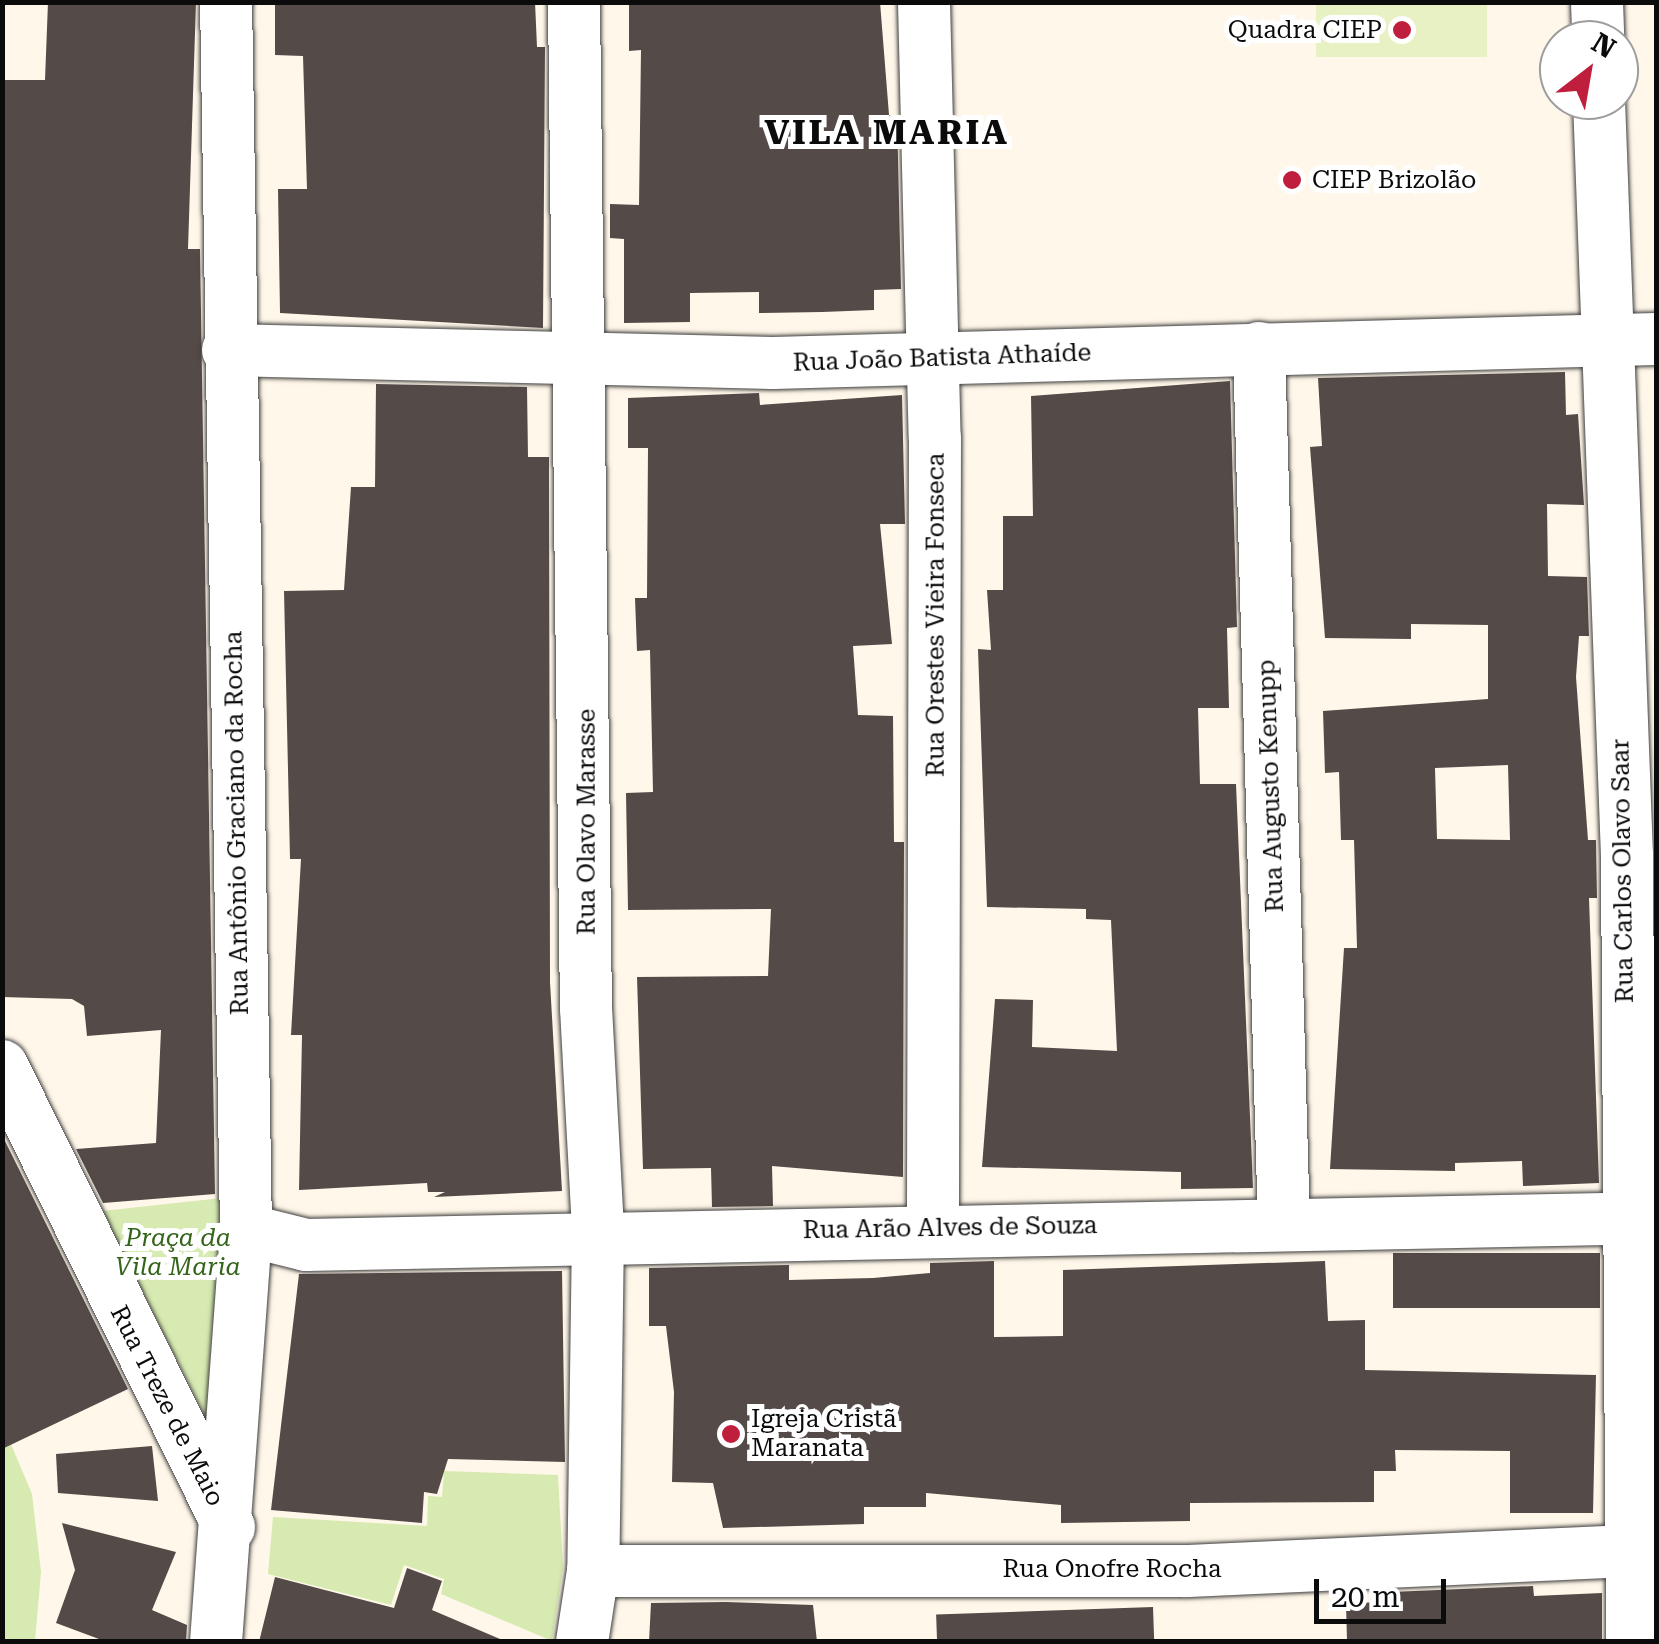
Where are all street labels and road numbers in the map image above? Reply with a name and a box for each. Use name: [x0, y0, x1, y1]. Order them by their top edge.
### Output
street label: Rua João Batista Athaíde: [792, 338, 1092, 378]
street label: Rua Orestes Vieira Fonseca: [921, 453, 951, 777]
street label: Rua Antônio Graciano da Rocha: [219, 631, 255, 1015]
street label: Rua Augusto Kenupp: [1252, 659, 1290, 913]
street label: Rua Olavo Marasse: [572, 709, 602, 935]
street label: Rua Carlos Olavo Saar: [1606, 739, 1640, 1003]
street label: Rua Arão Alves de Souza: [802, 1210, 1098, 1246]
street label: Rua Treze de Maio: [104, 1301, 230, 1511]
street label: Rua Onofre Rocha: [1002, 1554, 1222, 1584]

